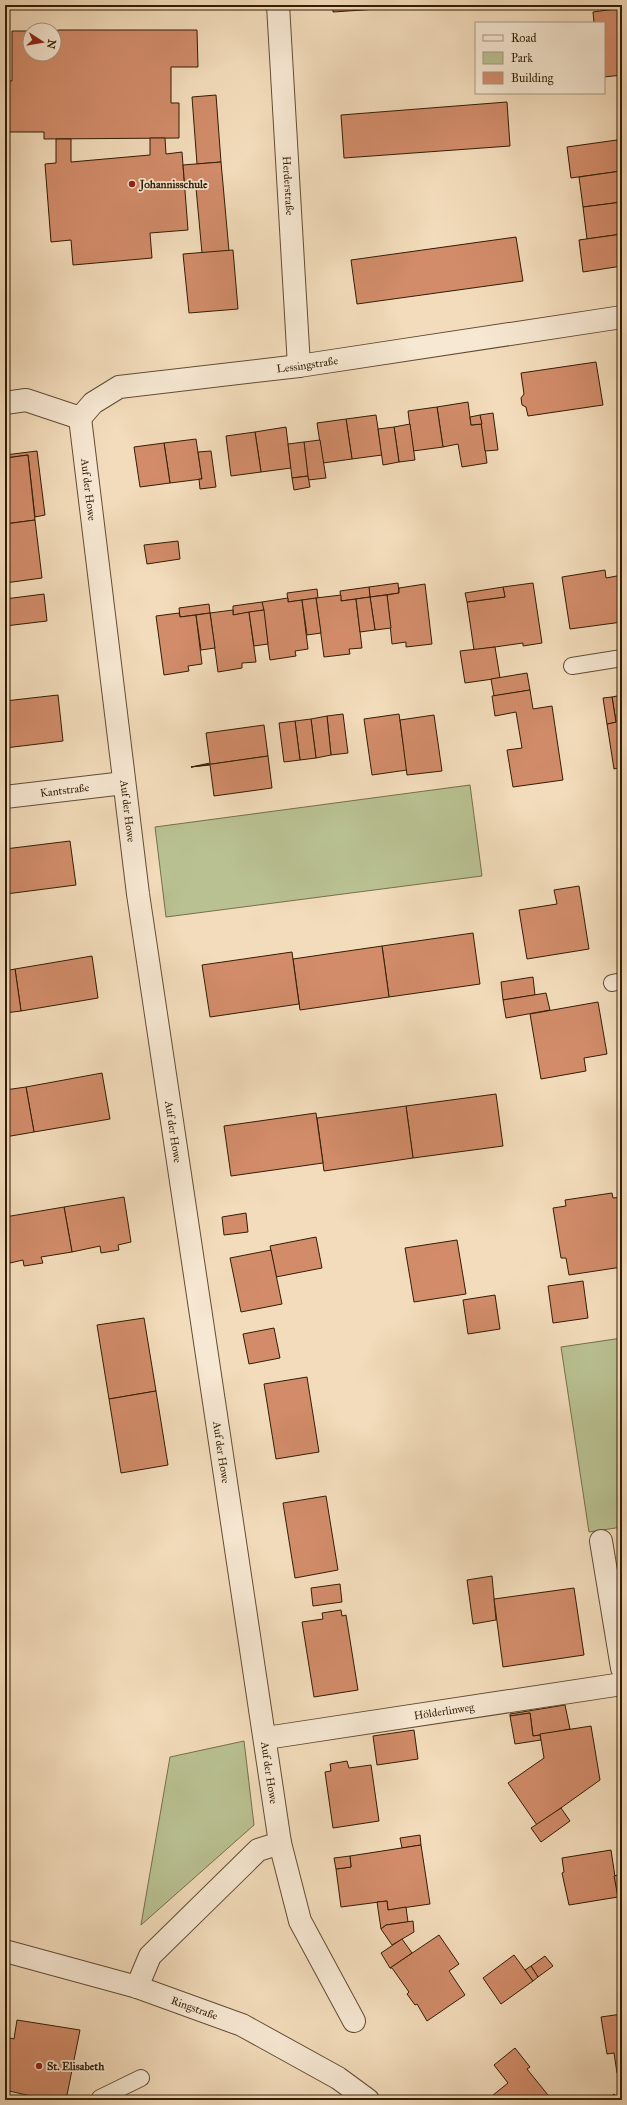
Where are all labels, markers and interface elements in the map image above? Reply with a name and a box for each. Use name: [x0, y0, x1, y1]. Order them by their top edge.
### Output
north arrow: [22, 22, 62, 62]
legend: [475, 22, 605, 94]
text: Road: [511, 31, 537, 45]
text: N: [44, 38, 59, 51]
text: Park: [511, 51, 533, 65]
text: Building: [511, 71, 554, 86]
street label: Herderstraße: [280, 156, 296, 216]
place label: Johannisschule: [138, 178, 208, 192]
marker: Johannisschule: [127, 179, 137, 189]
street label: Lessingstraße: [276, 354, 339, 376]
street label: Auf der Howe: [78, 457, 98, 522]
street label: Auf der Howe: [117, 778, 138, 843]
street label: Kantstraße: [39, 781, 90, 800]
street label: Auf der Howe: [162, 1099, 184, 1164]
street label: Auf der Howe: [210, 1419, 232, 1485]
street label: Hölderlinweg: [413, 1700, 476, 1722]
street label: Auf der Howe: [258, 1740, 280, 1805]
street label: Ringstraße: [169, 1994, 220, 2023]
place label: St. Elisabeth: [47, 2060, 105, 2073]
marker: St. Elisabeth: [34, 2061, 44, 2071]

